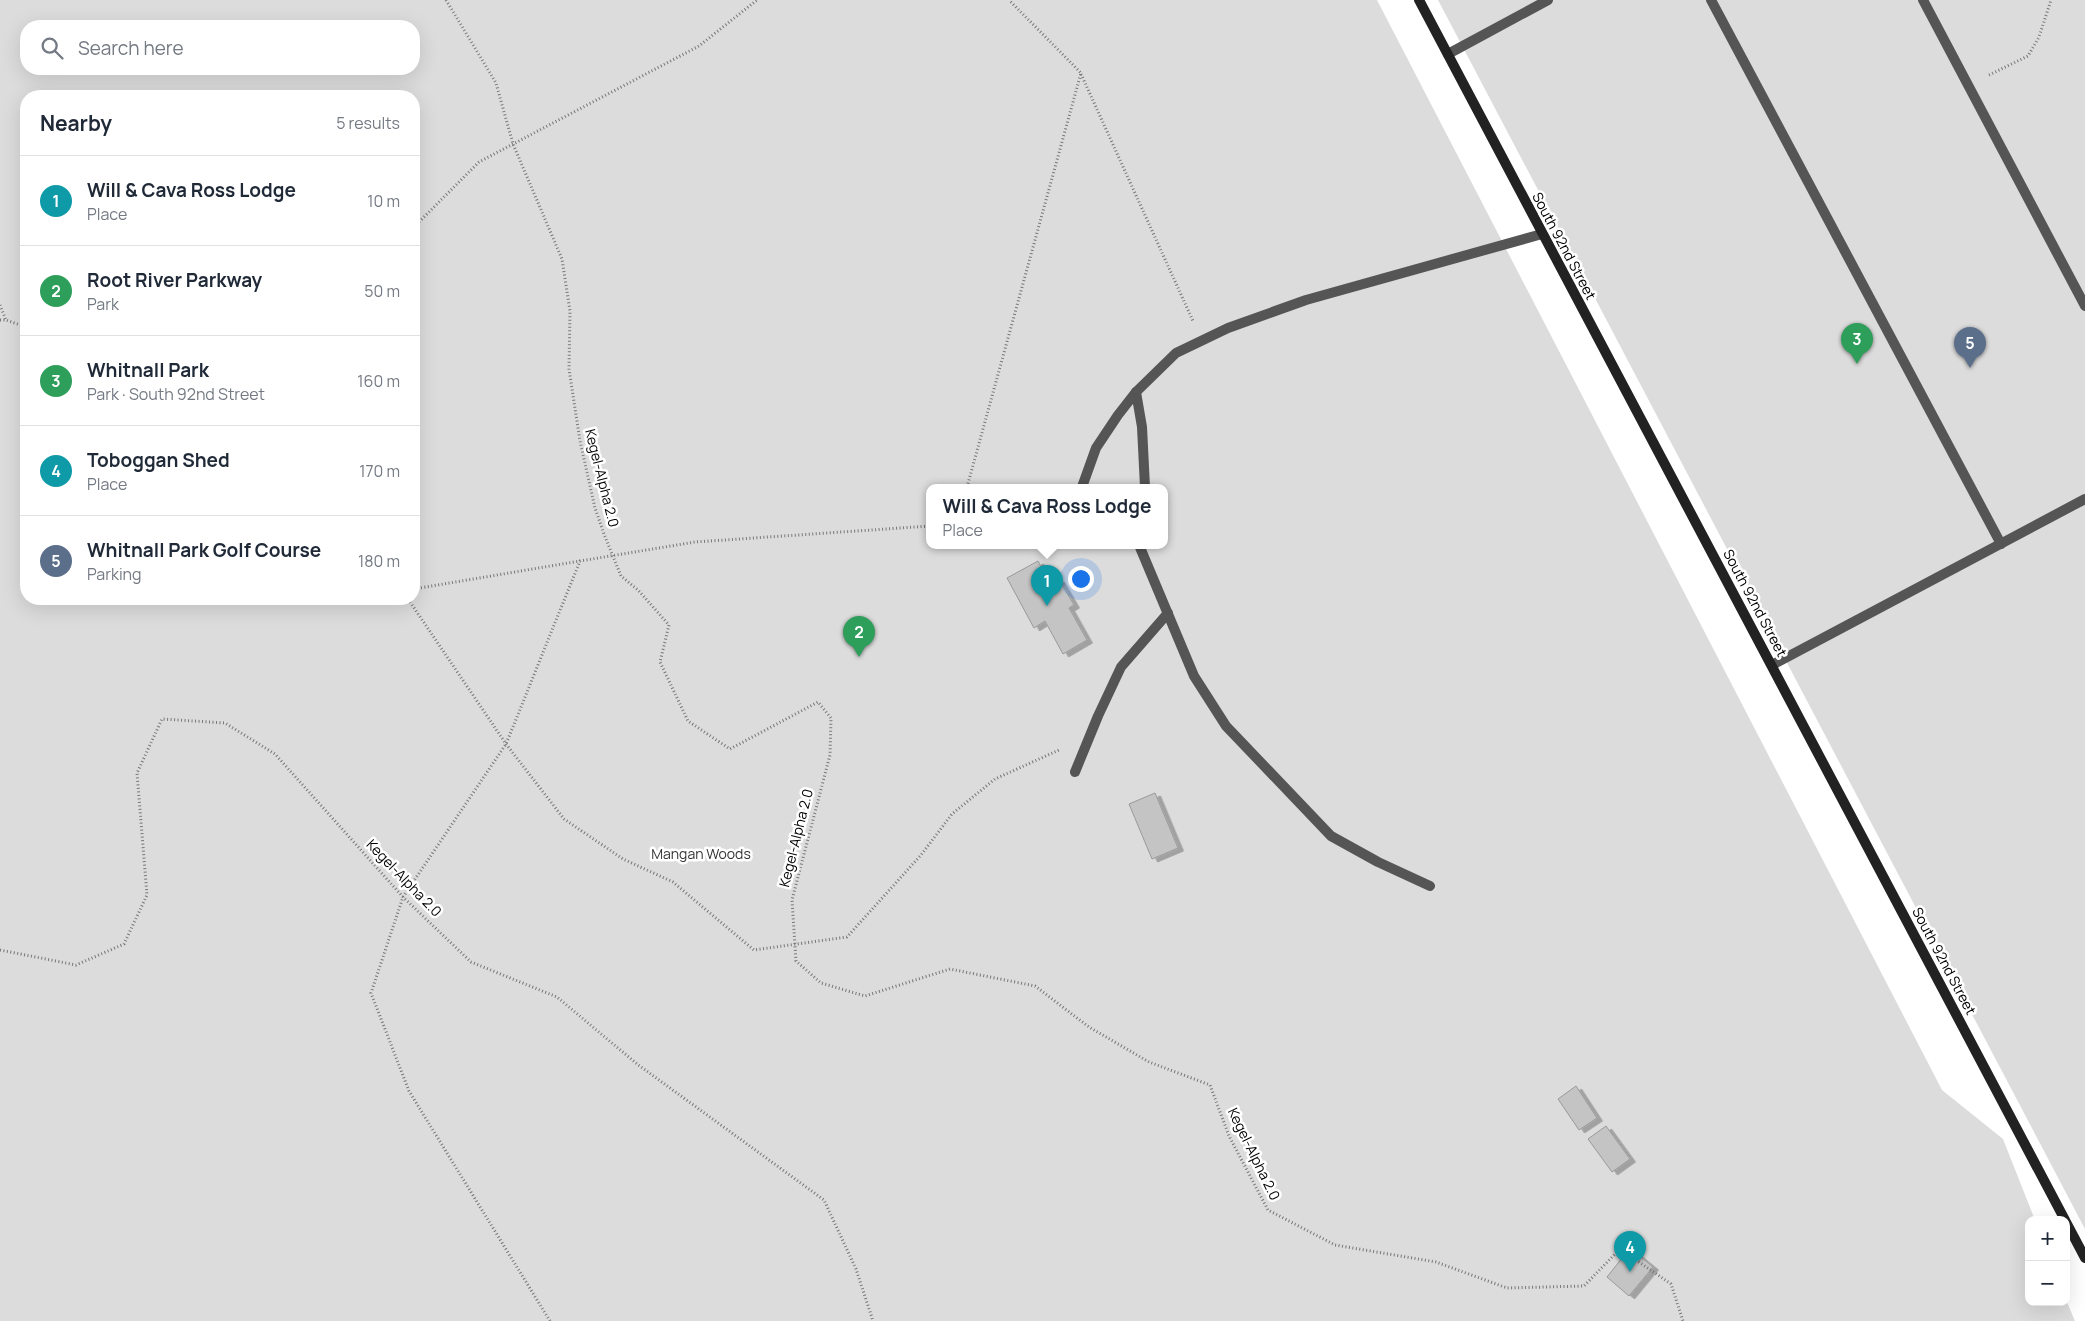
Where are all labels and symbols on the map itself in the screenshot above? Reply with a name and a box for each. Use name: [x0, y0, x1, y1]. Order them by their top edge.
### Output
street label: South 92nd Street: [1528, 189, 1601, 303]
pin: 3: [1841, 323, 1873, 364]
pin: 5: [1954, 327, 1986, 368]
street label: Kegel-Alpha 2.0: [581, 427, 624, 529]
street label: South 92nd Street: [1719, 546, 1792, 660]
pin: 1: [1031, 565, 1063, 606]
your location: [1068, 566, 1094, 592]
pin: 2: [843, 616, 875, 657]
street label: Kegel-Alpha 2.0: [774, 787, 817, 889]
street label: Kegel-Alpha 2.0: [363, 835, 446, 920]
park label: Mangan Woods: [651, 844, 751, 863]
street label: South 92nd Street: [1908, 904, 1981, 1018]
street label: Kegel-Alpha 2.0: [1224, 1104, 1285, 1203]
pin: 4: [1614, 1231, 1646, 1272]

